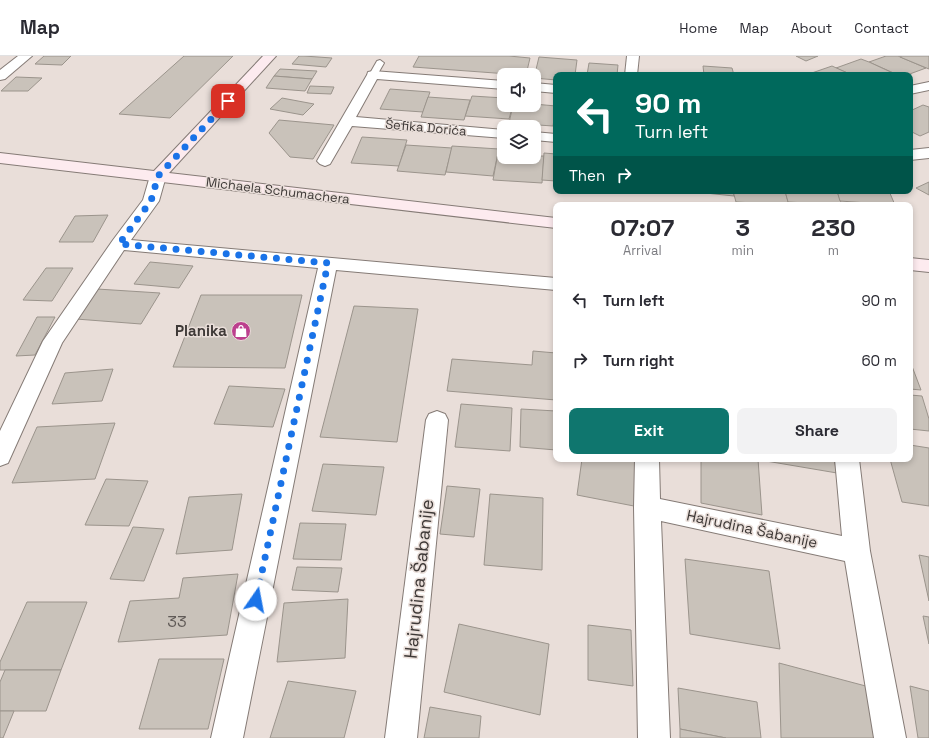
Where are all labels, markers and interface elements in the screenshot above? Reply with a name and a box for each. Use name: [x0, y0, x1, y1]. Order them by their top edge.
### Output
text: Map: [20, 15, 60, 40]
text: Home: [679, 19, 717, 37]
text: Map: [739, 19, 769, 37]
text: About: [791, 19, 832, 37]
text: Contact: [854, 19, 909, 37]
map controls: [497, 68, 541, 164]
button: sound: [497, 68, 541, 112]
pin: [211, 84, 245, 118]
text: 90 m: [635, 85, 701, 121]
icon: left: [569, 88, 621, 140]
icon: arrive: [217, 90, 239, 112]
street label: Šefika Dorića: [385, 115, 468, 140]
button: layers: [497, 120, 541, 164]
text: Turn left: [635, 120, 708, 143]
icon: right: [613, 164, 635, 186]
text: Then: [569, 166, 605, 185]
street label: Michaela Schumachera: [205, 173, 351, 208]
text: 07:07: [610, 212, 674, 243]
text: 3: [735, 212, 750, 243]
text: 230: [811, 212, 856, 243]
text: Arrival: [623, 242, 662, 259]
text: min: [732, 242, 754, 259]
text: m: [828, 242, 839, 259]
icon: left: [569, 289, 591, 311]
text: Turn left: [603, 291, 665, 310]
text: 90 m: [861, 291, 897, 310]
shop icon: Planika: [230, 320, 252, 342]
place label: Planika: [175, 321, 227, 340]
icon: right: [569, 349, 591, 371]
text: Turn right: [603, 351, 674, 370]
text: 60 m: [861, 351, 897, 370]
button: Exit: [569, 408, 729, 454]
button: Share: [737, 408, 897, 454]
street label: Hajrudina Šabanije: [399, 498, 438, 660]
street label: Hajrudina Šabanije: [685, 505, 820, 552]
position arrow: [235, 579, 277, 621]
house number: 33: [167, 611, 187, 632]

